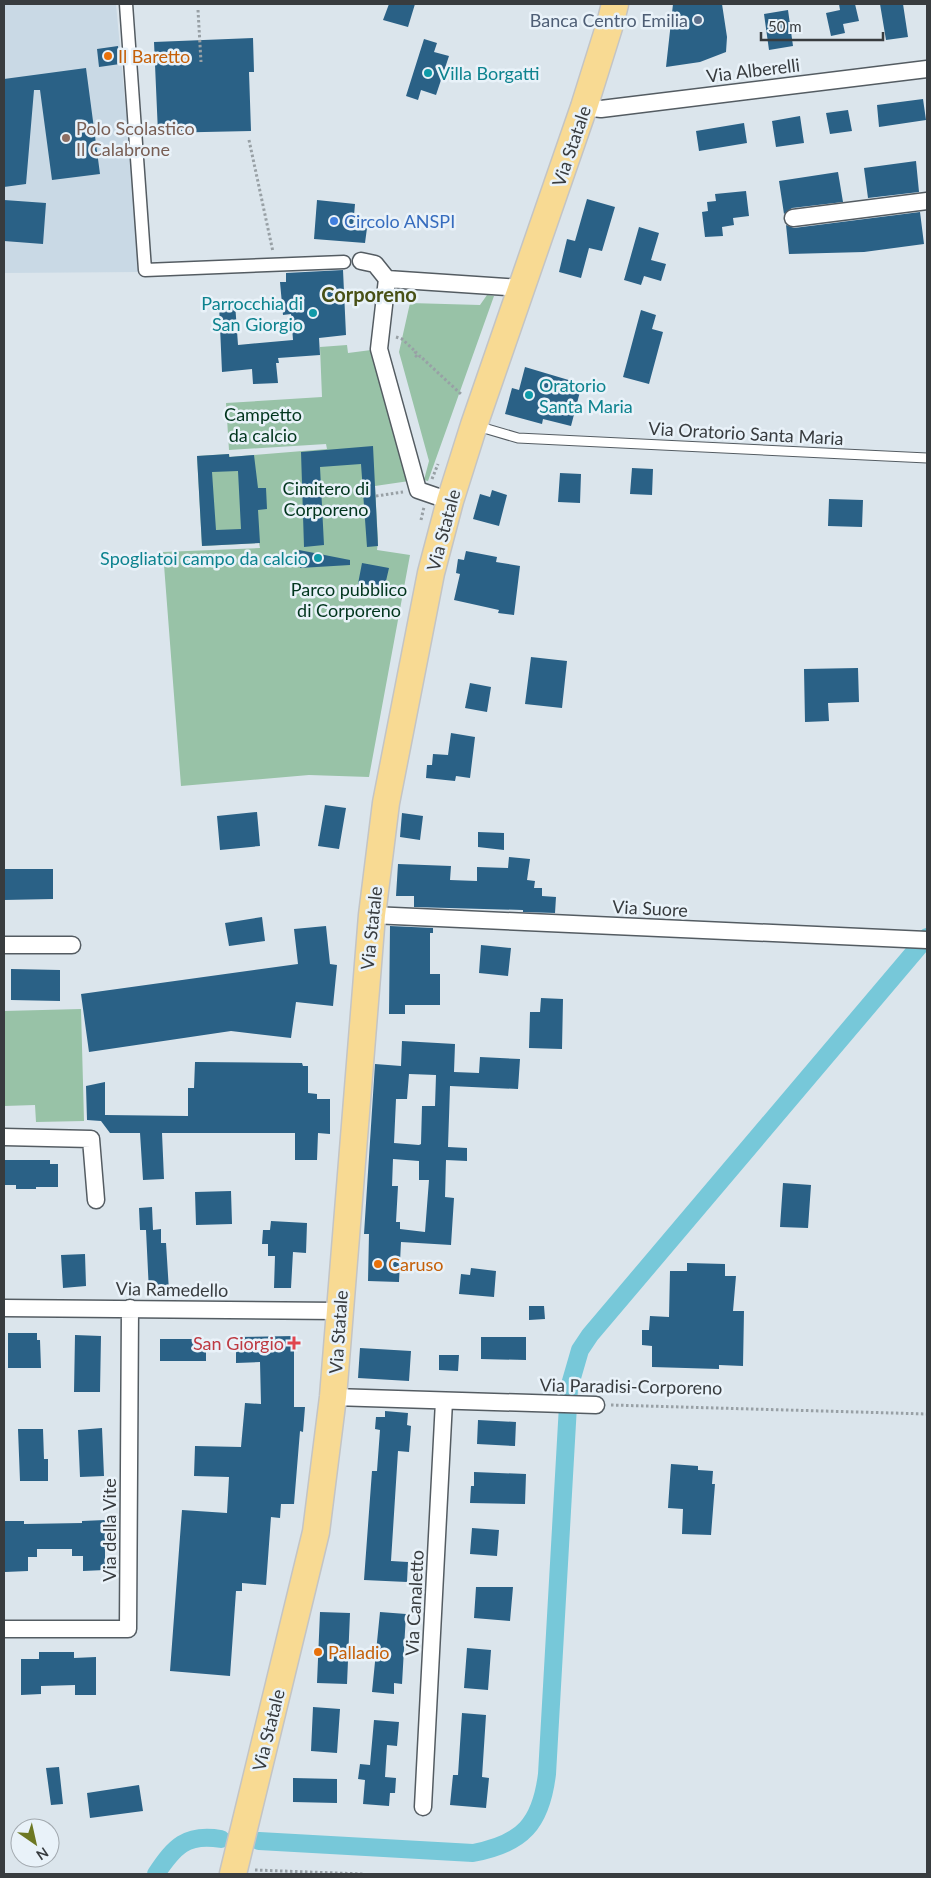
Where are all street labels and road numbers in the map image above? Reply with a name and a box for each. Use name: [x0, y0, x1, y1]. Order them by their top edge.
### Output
street label: Via Alberelli: [705, 53, 801, 87]
street label: Via Statale: [547, 103, 595, 189]
street label: Via Oratorio Santa Maria: [648, 417, 844, 449]
street label: Via Statale: [422, 487, 464, 573]
street label: Via Statale: [356, 885, 386, 971]
street label: Via Suore: [612, 895, 688, 921]
street label: Via Ramedello: [115, 1277, 229, 1301]
street label: Via Statale: [324, 1289, 352, 1375]
street label: Via Paradisi-Corporeno: [539, 1373, 723, 1399]
street label: Via della Vite: [98, 1478, 120, 1582]
street label: Via Canaletto: [400, 1549, 428, 1657]
street label: Via Statale: [247, 1687, 289, 1773]

